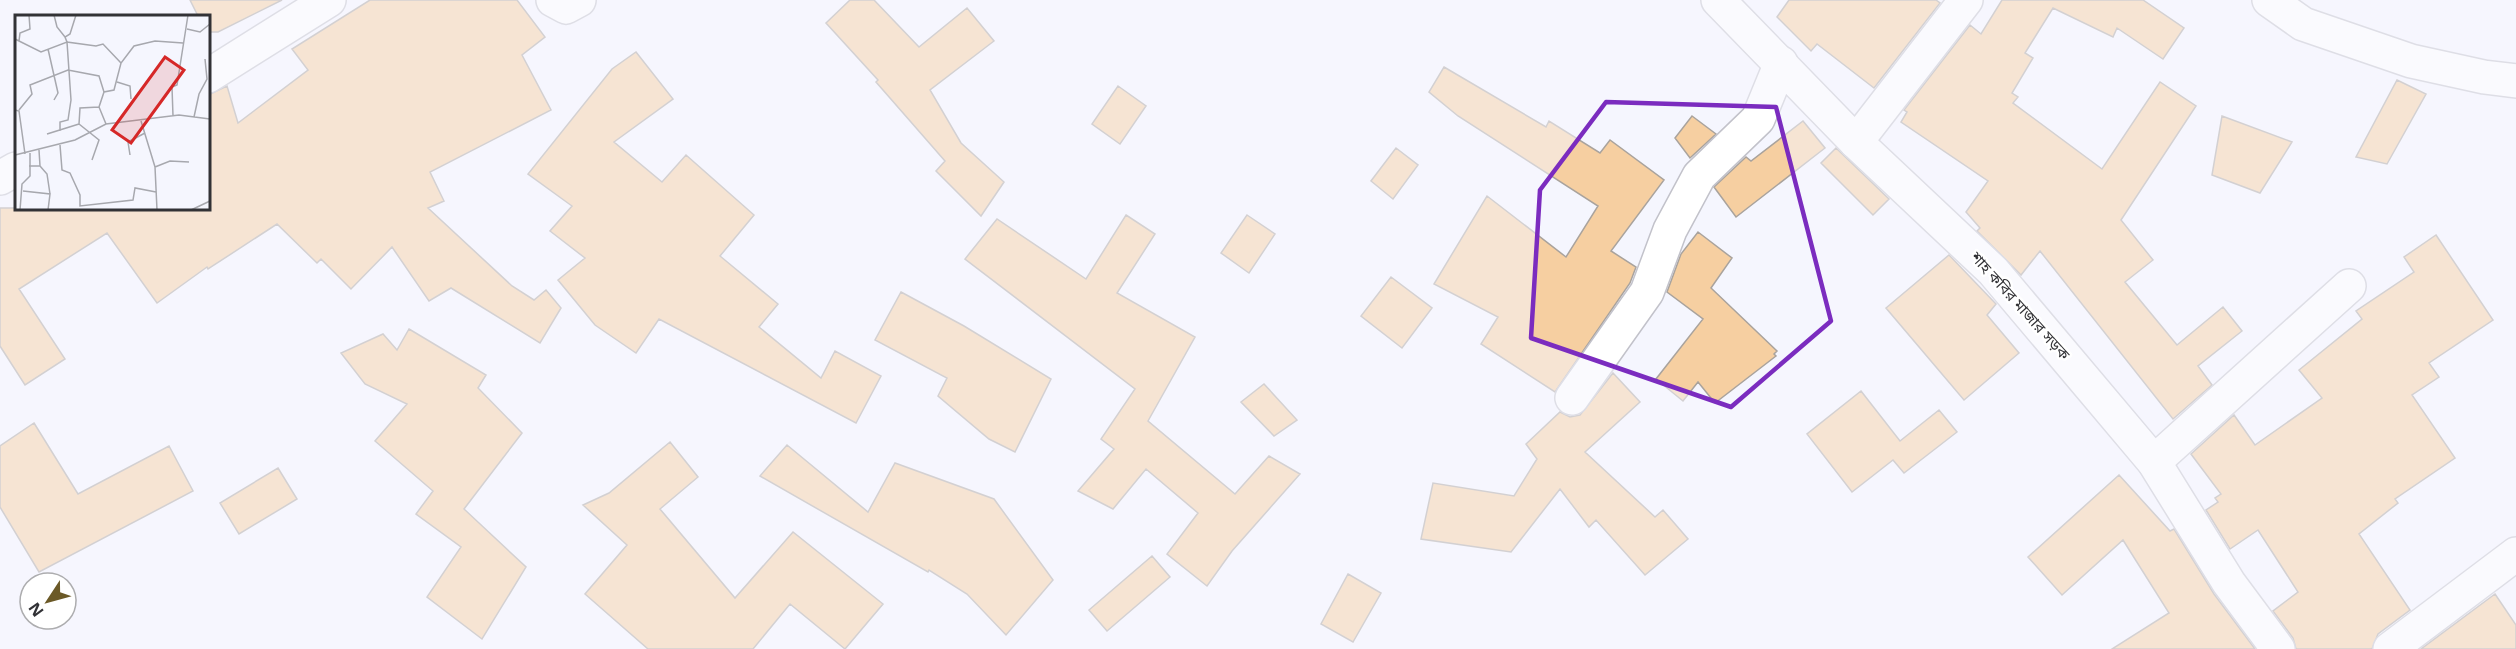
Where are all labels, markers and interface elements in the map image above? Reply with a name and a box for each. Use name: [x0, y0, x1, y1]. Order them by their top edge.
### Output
inset map: [15, 15, 210, 210]
street label: শাহ কবির মাজার সড়ক: [1966, 246, 2075, 364]
north arrow: [18, 571, 78, 631]
text: N: [23, 598, 49, 622]

